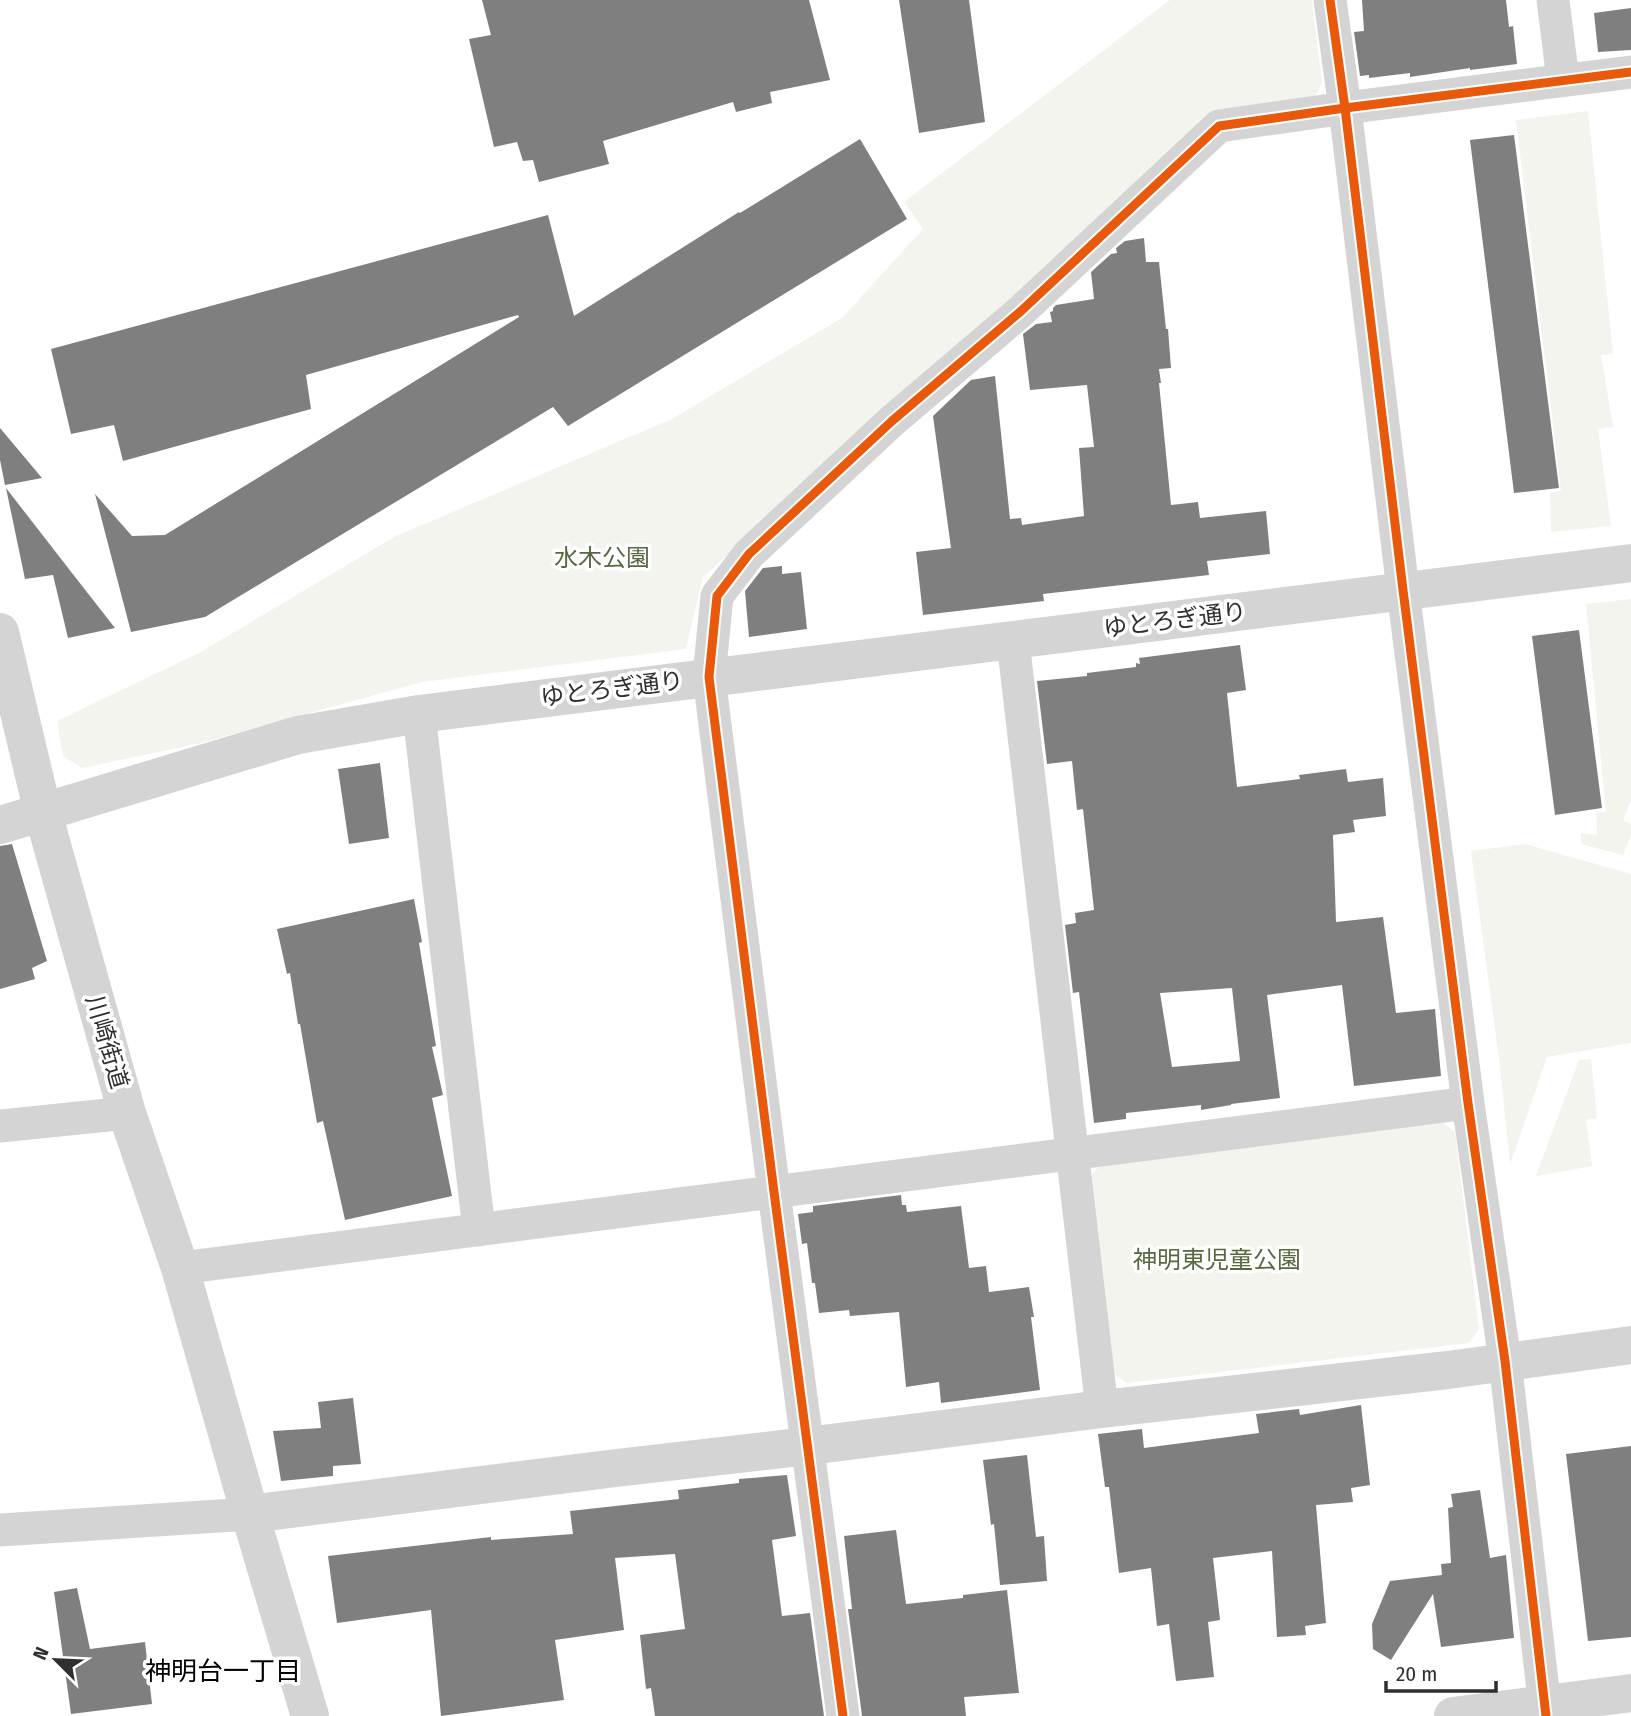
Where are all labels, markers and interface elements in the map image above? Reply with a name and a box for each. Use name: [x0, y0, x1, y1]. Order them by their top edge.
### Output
park label: 水木公園: [554, 544, 650, 572]
street label: ゆとろぎ通り: [1102, 597, 1248, 643]
street label: ゆとろぎ通り: [539, 666, 685, 712]
street label: 川崎街道: [80, 992, 134, 1092]
park label: 神明東児童公園: [1133, 1246, 1301, 1274]
north arrow: [21, 1625, 91, 1695]
text: N: [28, 1643, 54, 1663]
scale bar: [1386, 1650, 1496, 1694]
district label: 神明台一丁目: [145, 1656, 301, 1687]
text: 20 m: [1396, 1661, 1437, 1687]

